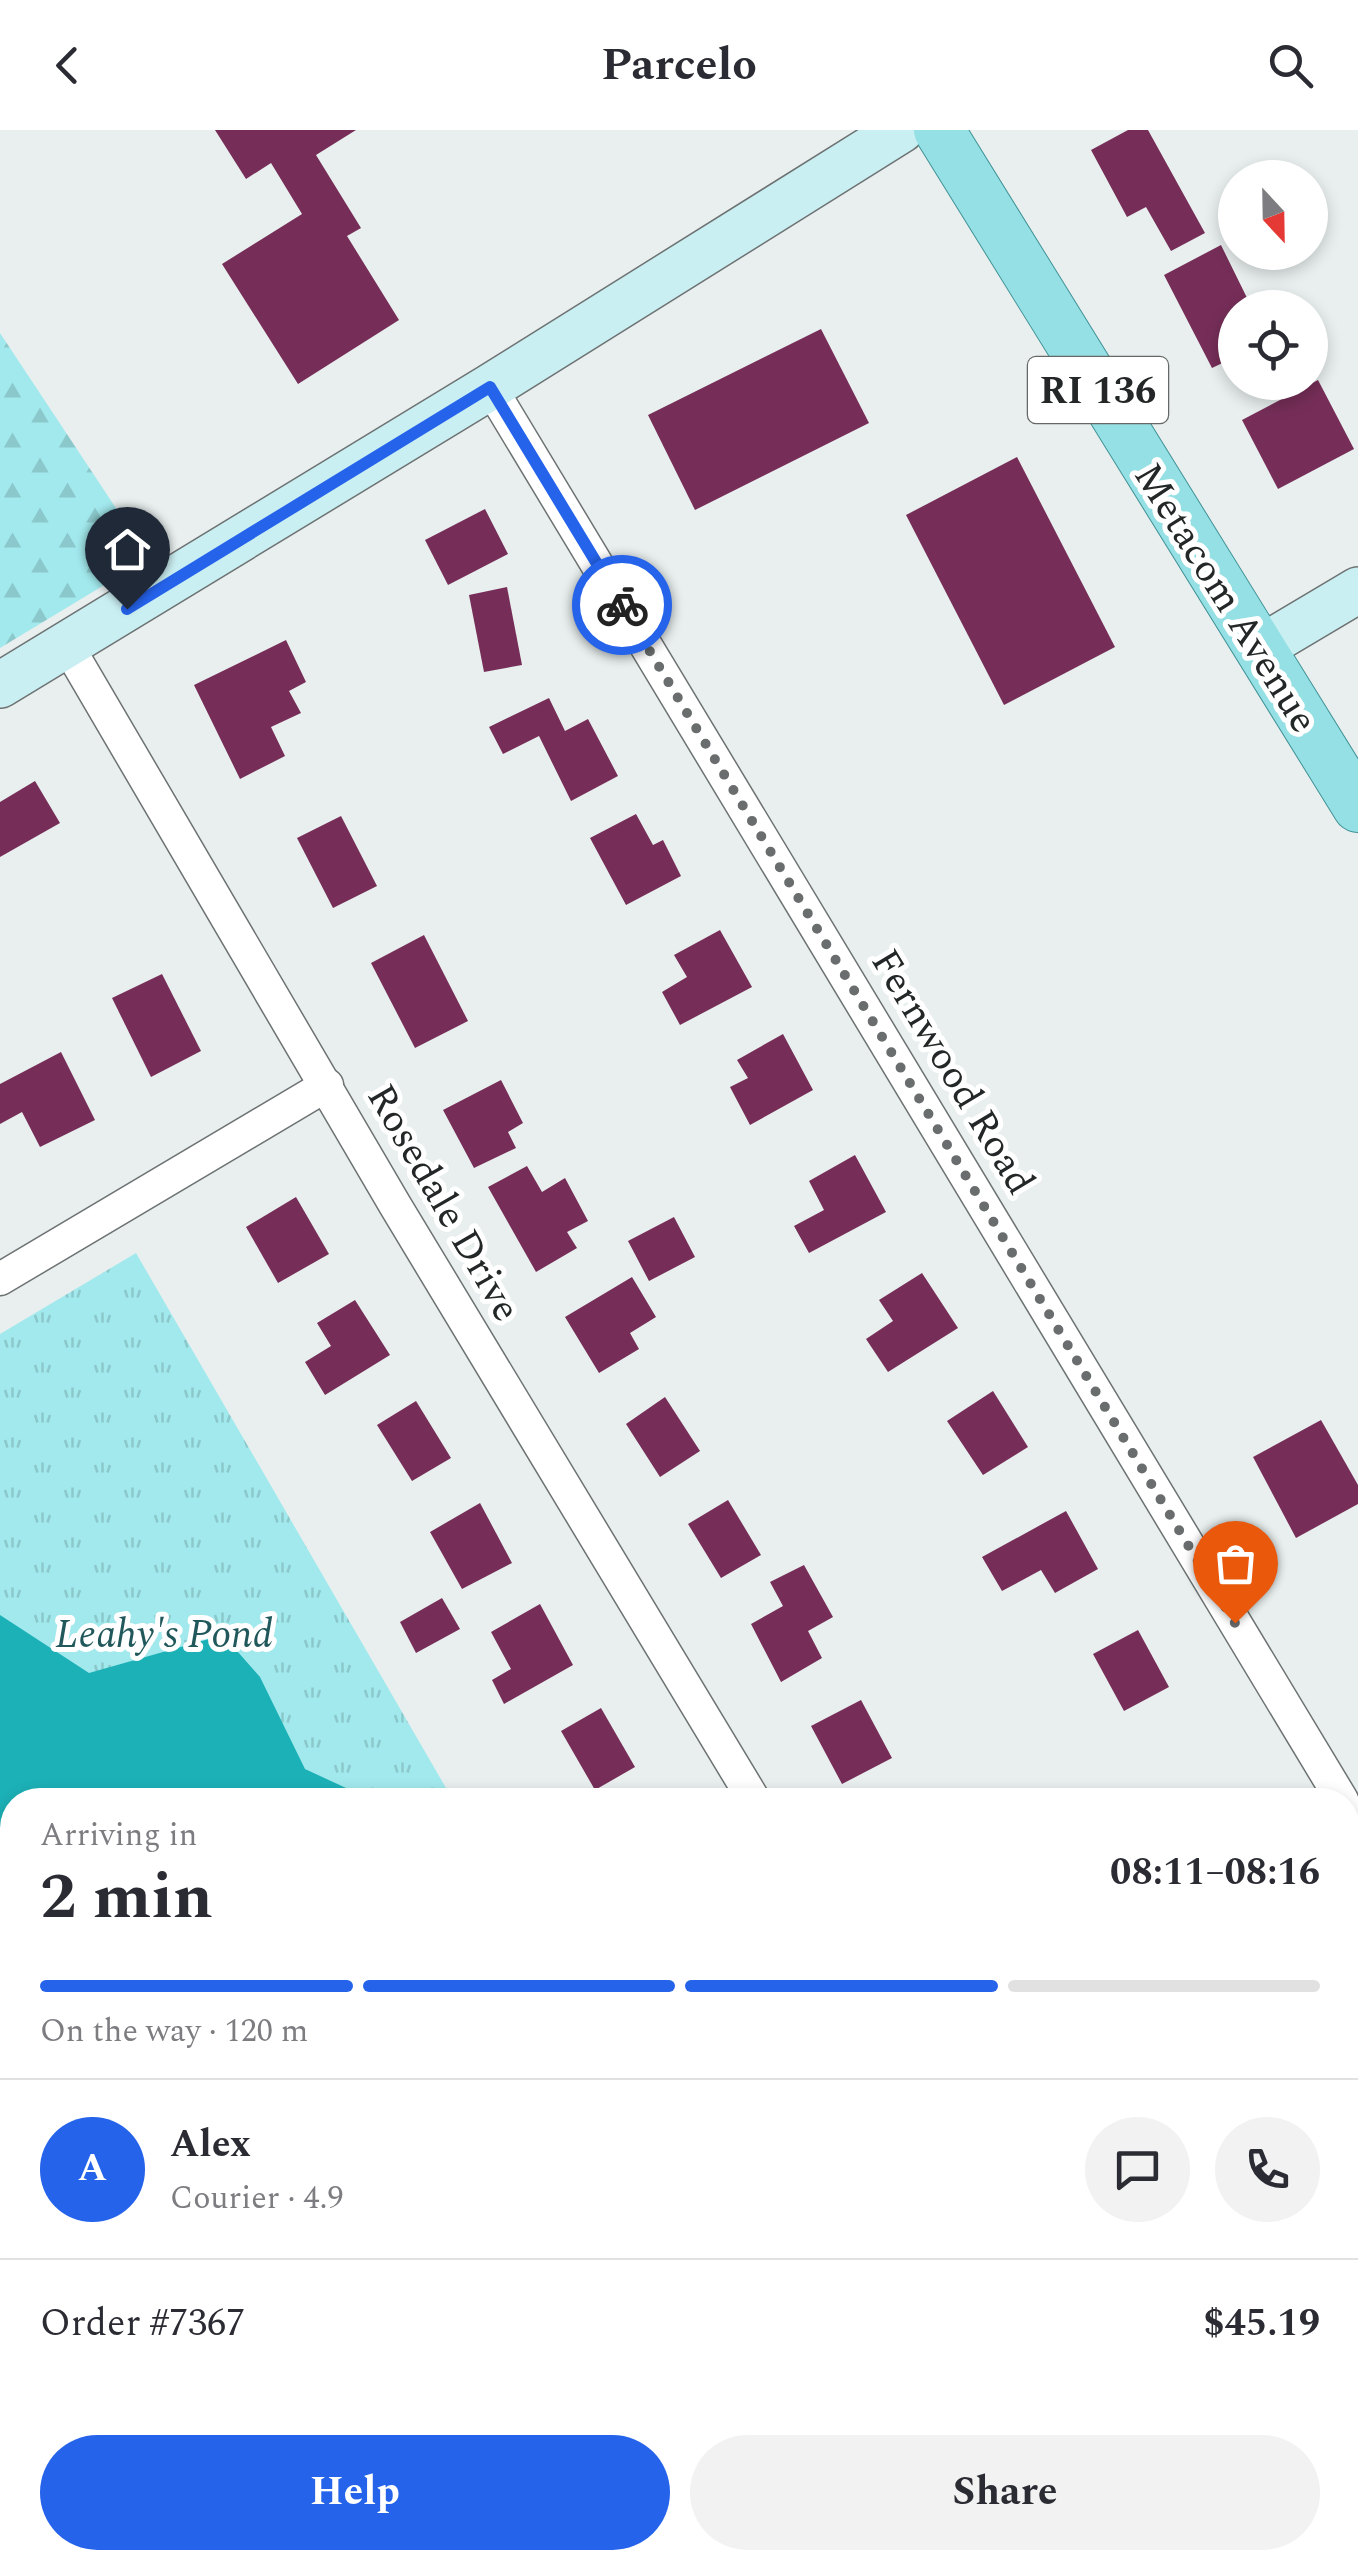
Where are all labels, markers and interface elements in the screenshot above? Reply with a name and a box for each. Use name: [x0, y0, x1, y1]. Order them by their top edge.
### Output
text: Parcelo: [601, 31, 757, 100]
icon: back: [40, 38, 95, 93]
icon: search: [1263, 38, 1318, 93]
north arrow: [1218, 160, 1328, 270]
map controls: [1218, 160, 1328, 400]
button: locate: [1218, 290, 1328, 400]
road number: RI 136: [1028, 357, 1168, 423]
street label: Metacom Avenue: [1117, 451, 1333, 745]
pin: [85, 507, 170, 610]
icon: home: [100, 522, 155, 577]
courier: [572, 555, 672, 655]
icon: bike: [595, 578, 650, 633]
street label: Fernwood Road: [854, 938, 1050, 1207]
street label: Rosedale Drive: [350, 1073, 536, 1333]
pin: [1193, 1521, 1278, 1624]
icon: bag: [1208, 1536, 1263, 1591]
park label: Leahy's Pond: [55, 1605, 273, 1666]
text: Arriving in: [40, 1811, 197, 1860]
text: 08:11–08:16: [1110, 1844, 1320, 1902]
text: 2 min: [40, 1848, 213, 1947]
text: On the way · 120 m: [40, 2007, 308, 2056]
text: Alex: [170, 2116, 251, 2174]
button: chat: [1085, 2117, 1190, 2222]
button: phone: [1215, 2117, 1320, 2222]
text: A: [78, 2140, 107, 2198]
text: Courier · 4.9: [170, 2174, 343, 2223]
text: Order #7367: [40, 2295, 245, 2353]
text: $45.19: [1203, 2295, 1320, 2353]
button: Help: [40, 2435, 670, 2550]
button: Share: [690, 2435, 1320, 2550]

